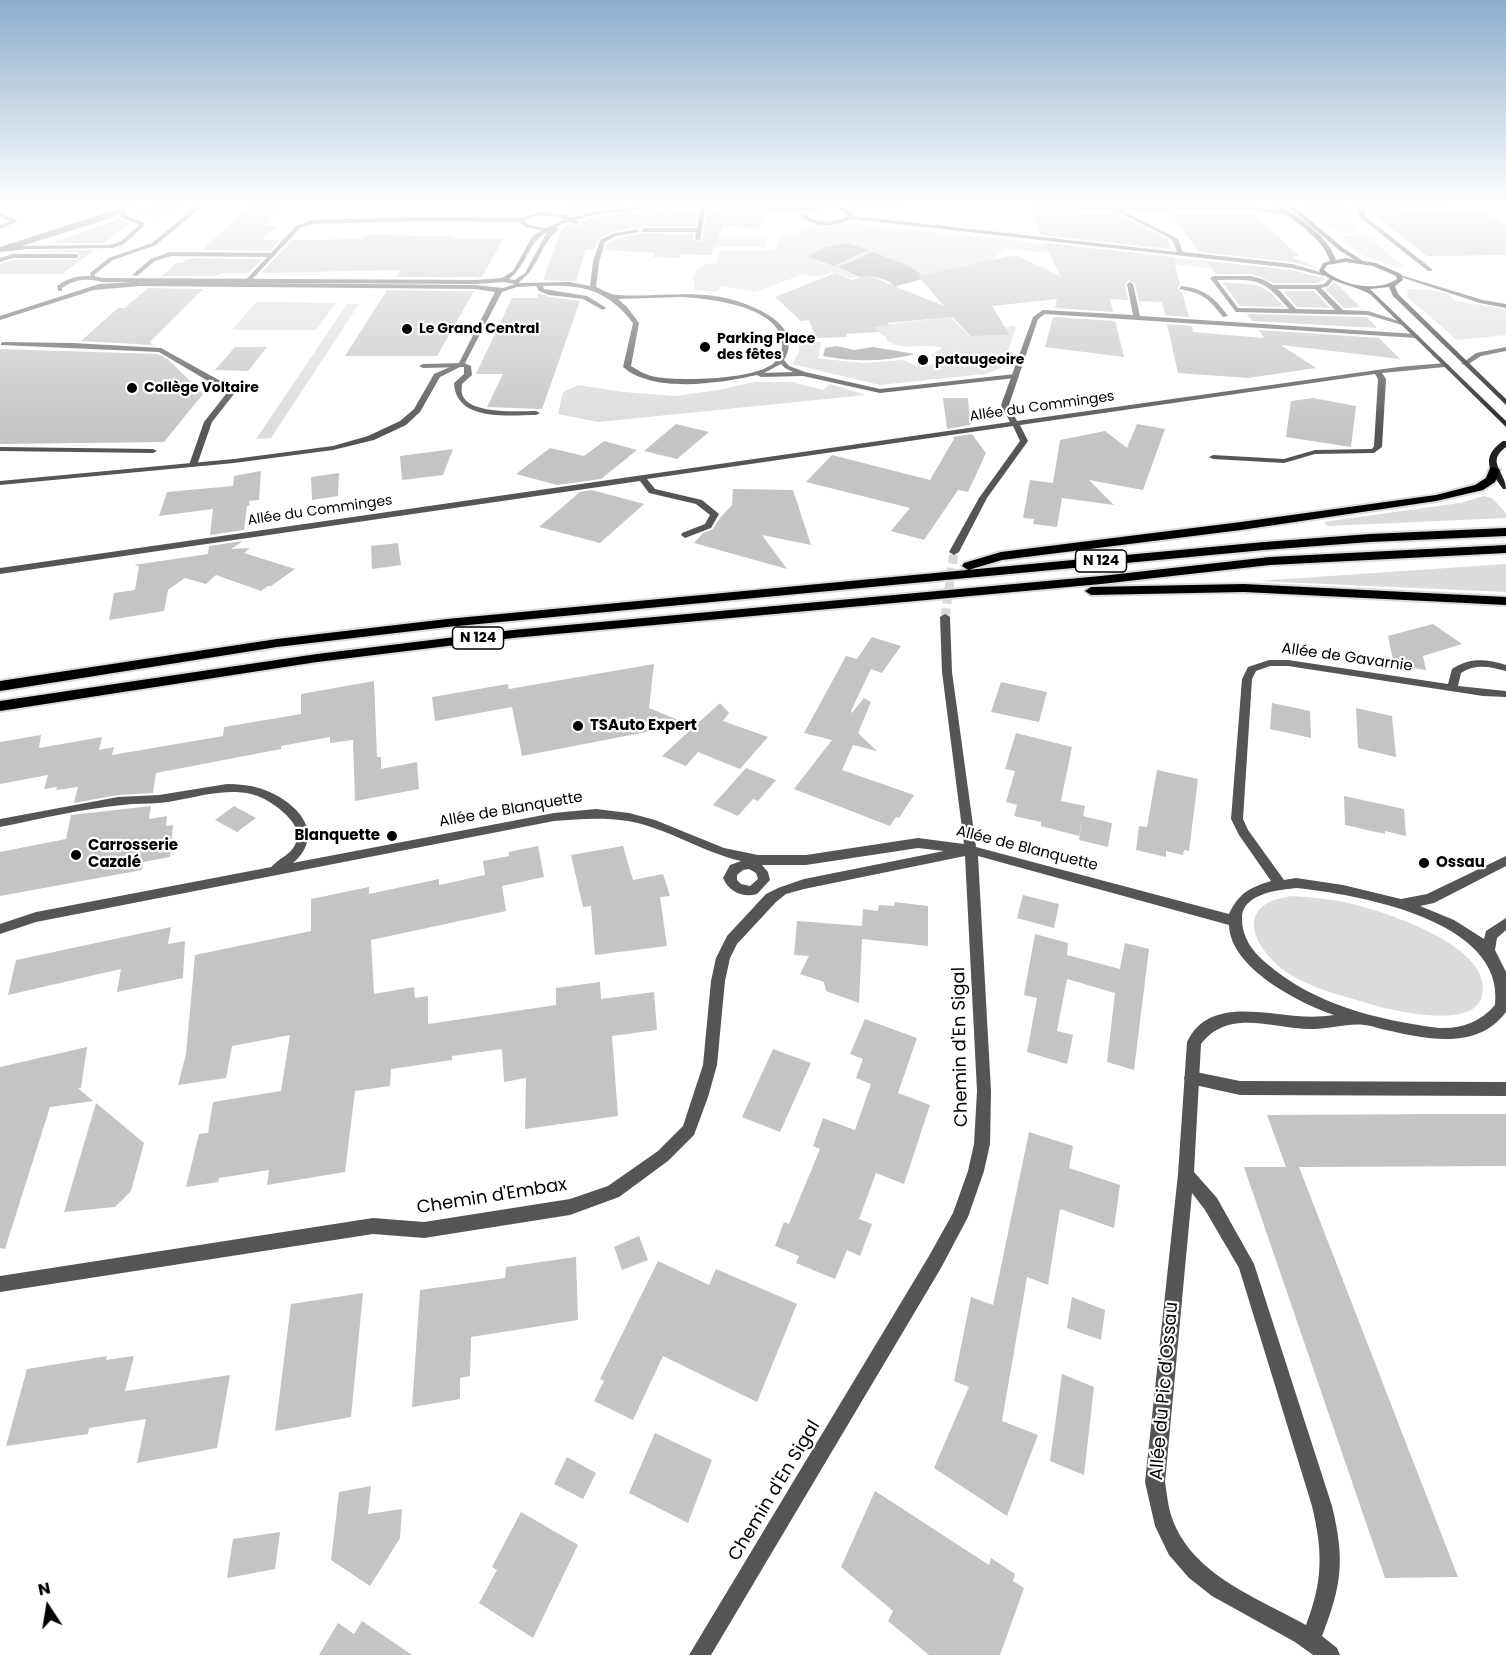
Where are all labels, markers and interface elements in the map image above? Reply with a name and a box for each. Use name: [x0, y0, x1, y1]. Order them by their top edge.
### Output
place label: Le Grand Central: [419, 321, 539, 337]
marker: Le Grand Central: [400, 322, 414, 336]
place label: Parking Place des fêtes: [717, 331, 815, 364]
marker: Parking Place des fêtes: [698, 340, 712, 354]
place label: pataugeoire: [935, 352, 1024, 368]
marker: pataugeoire: [916, 353, 930, 367]
place label: Collège Voltaire: [144, 380, 259, 396]
marker: Collège Voltaire: [125, 381, 139, 395]
street label: Allée du Comminges: [969, 389, 1115, 425]
street label: Allée du Comminges: [247, 493, 393, 529]
road number: N 124: [1076, 550, 1126, 572]
road number: N 124: [452, 627, 504, 649]
street label: Allée de Gavarnie: [1280, 640, 1414, 676]
place label: TSAuto Expert: [590, 717, 697, 735]
marker: TSAuto Expert: [571, 719, 585, 733]
street label: Allée de Blanquette: [438, 789, 584, 831]
street label: Allée de Blanquette: [954, 823, 1100, 875]
place label: Blanquette: [294, 827, 380, 845]
marker: Blanquette: [385, 829, 399, 843]
place label: Carrosserie Cazalé: [88, 837, 178, 872]
marker: Carrosserie Cazalé: [69, 848, 83, 862]
place label: Ossau: [1436, 854, 1485, 872]
marker: Ossau: [1417, 856, 1431, 870]
street label: Chemin d'En Sigal: [949, 967, 973, 1127]
street label: Chemin d'Embax: [415, 1174, 569, 1220]
street label: Allée du Pic d'Ossau: [1146, 1301, 1184, 1481]
street label: Chemin d'En Sigal: [724, 1417, 826, 1565]
text: N: [36, 1576, 52, 1601]
north arrow: [18, 1577, 78, 1637]

